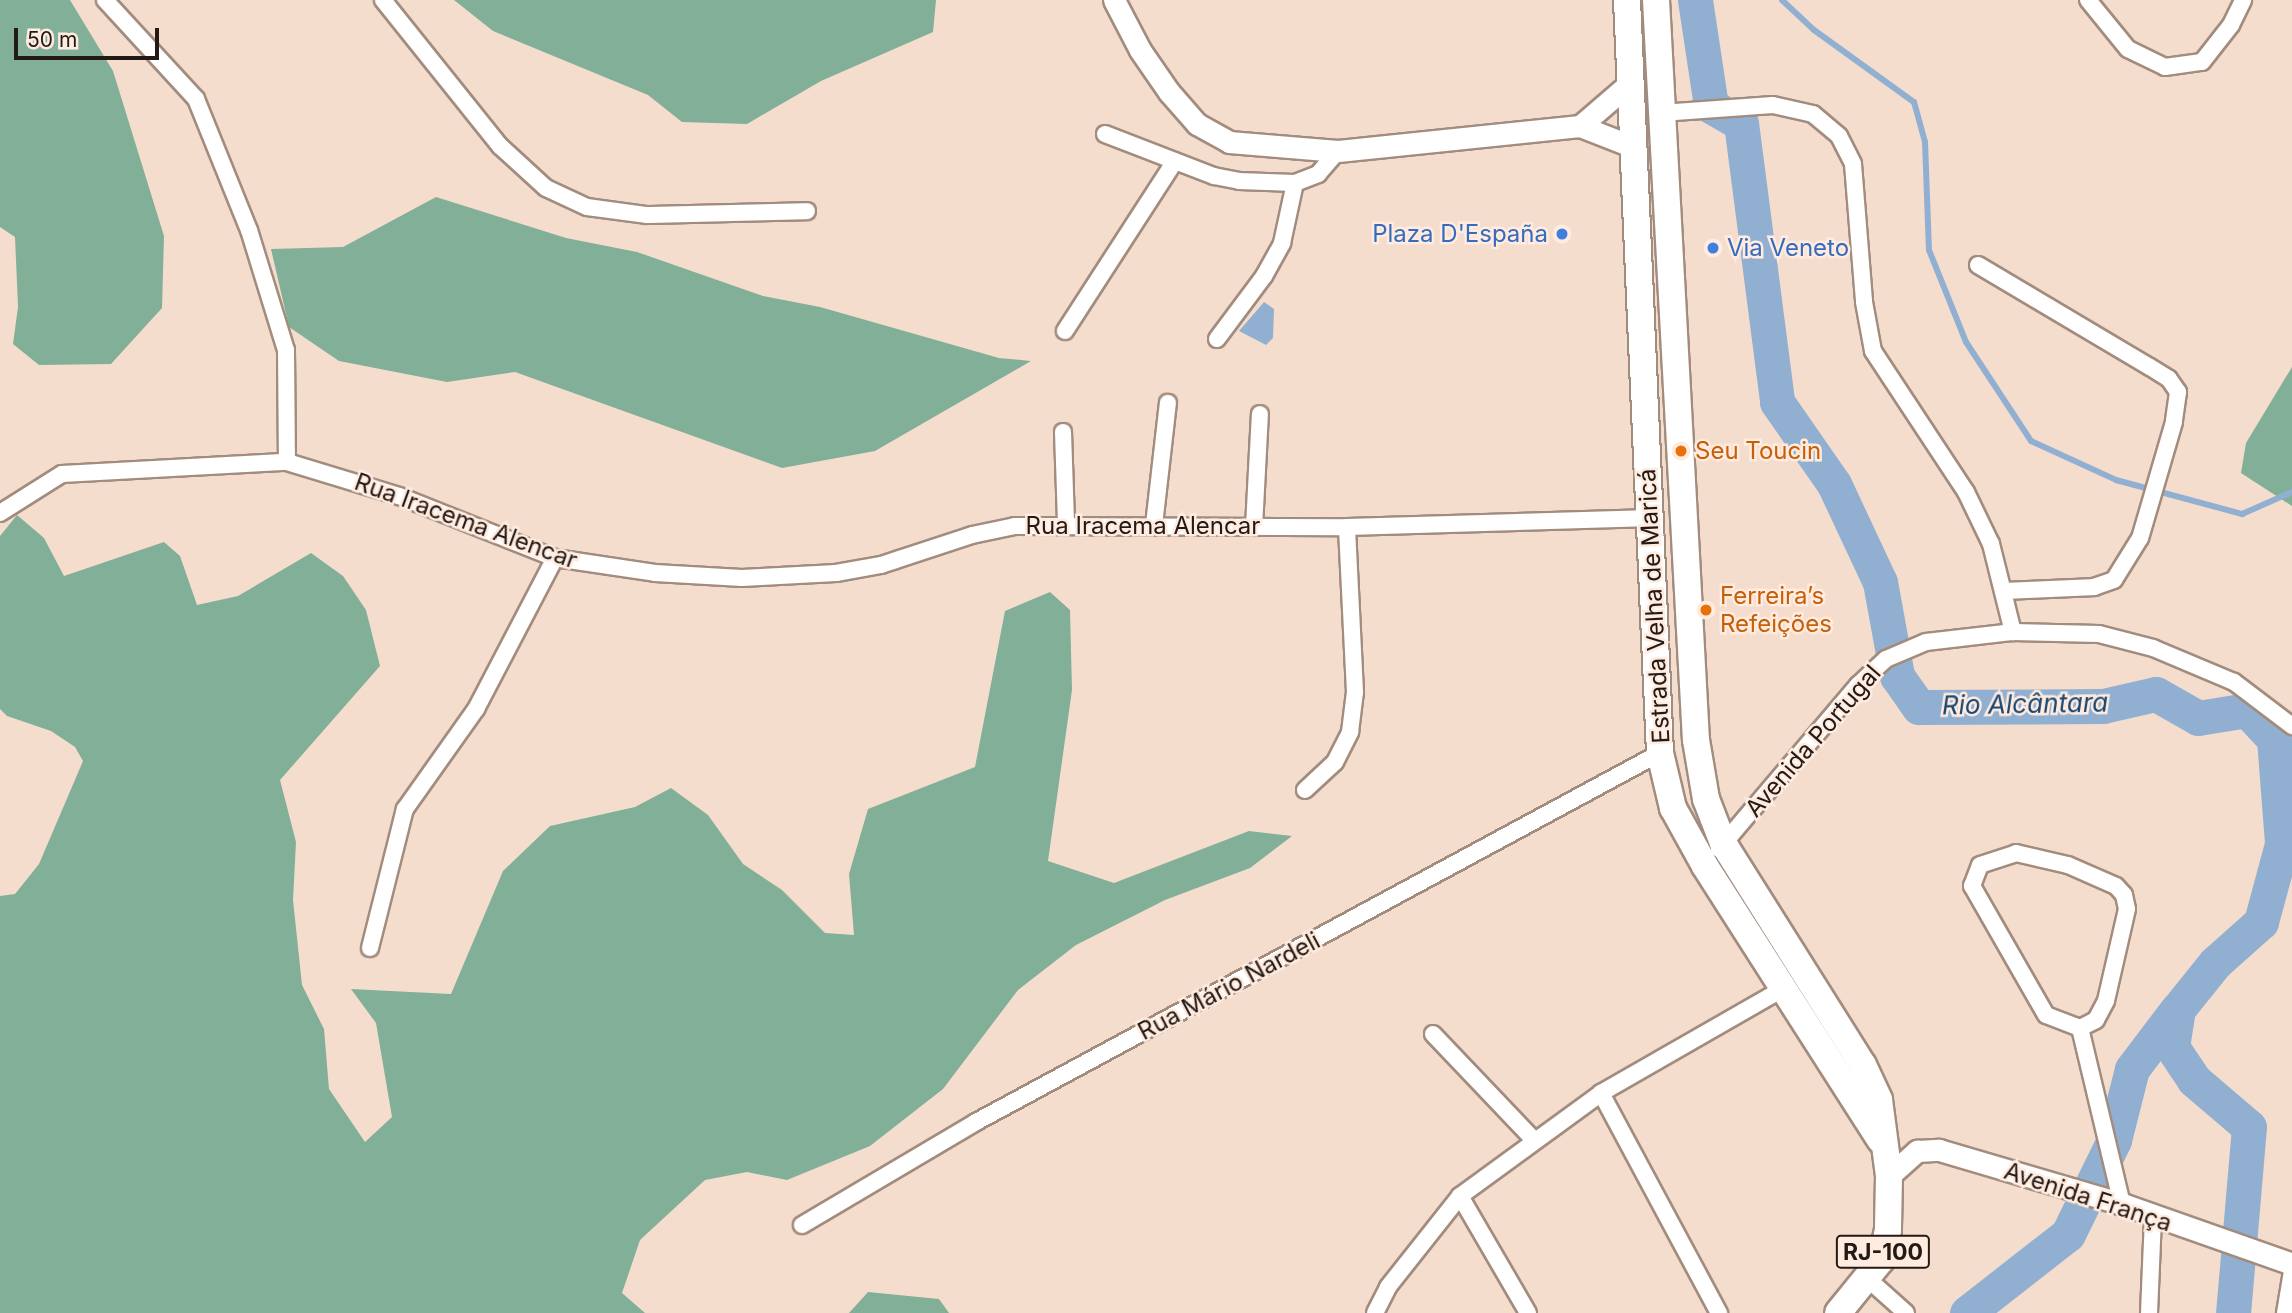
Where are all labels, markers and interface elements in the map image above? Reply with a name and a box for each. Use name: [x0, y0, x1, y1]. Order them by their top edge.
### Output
scale bar: [18, 14, 163, 58]
text: 50 m: [27, 27, 77, 52]
place label: Plaza D'España: [1372, 220, 1548, 248]
marker: Plaza D'España: [1554, 226, 1570, 242]
place label: Via Veneto: [1727, 234, 1849, 262]
marker: Via Veneto: [1705, 240, 1721, 256]
place label: Seu Toucin: [1695, 437, 1821, 465]
marker: Seu Toucin: [1673, 443, 1689, 459]
street label: Rua Iracema Alencar: [351, 467, 581, 575]
street label: Estrada Velha de Maricá: [1632, 468, 1676, 744]
street label: Rua Iracema Alencar: [1026, 512, 1260, 540]
place label: Ferreira’s Refeições: [1720, 582, 1832, 638]
marker: Ferreira’s Refeições: [1698, 602, 1714, 618]
street label: Avenida Portugal: [1739, 659, 1887, 823]
water label: Rio Alcântara: [1942, 687, 2108, 721]
street label: Rua Mário Nardeli: [1133, 926, 1325, 1046]
street label: Avenida França: [2001, 1156, 2175, 1238]
road number: RJ-100: [1836, 1232, 1930, 1272]

